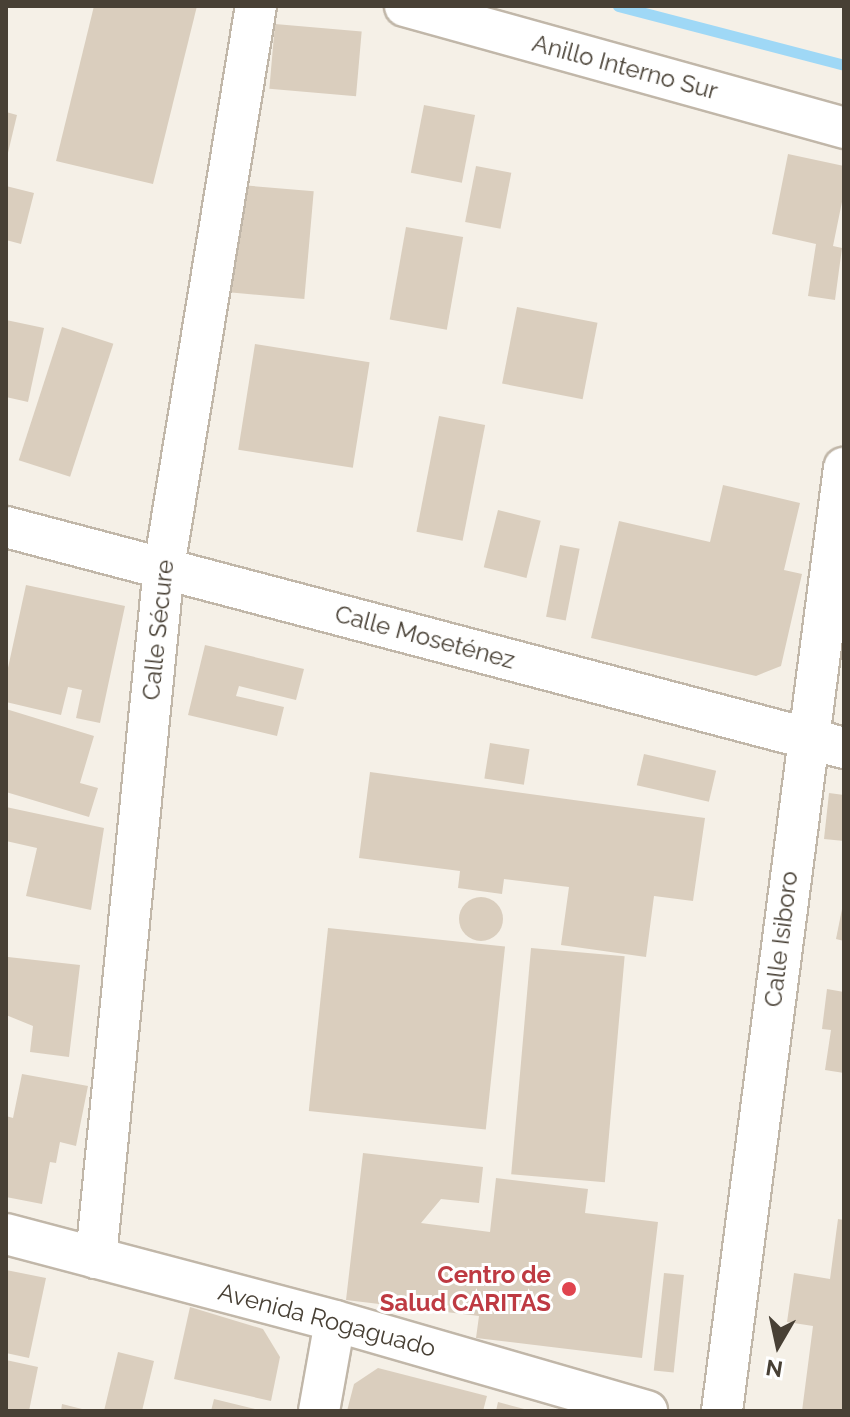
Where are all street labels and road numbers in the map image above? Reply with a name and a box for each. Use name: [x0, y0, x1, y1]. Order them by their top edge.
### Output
street label: Anillo Interno Sur: [529, 28, 721, 106]
street label: Calle Sécure: [136, 558, 180, 702]
street label: Calle Moseténez: [332, 599, 518, 675]
street label: Calle Isiboro: [758, 869, 804, 1009]
street label: Avenida Rogaguado: [215, 1277, 439, 1363]

